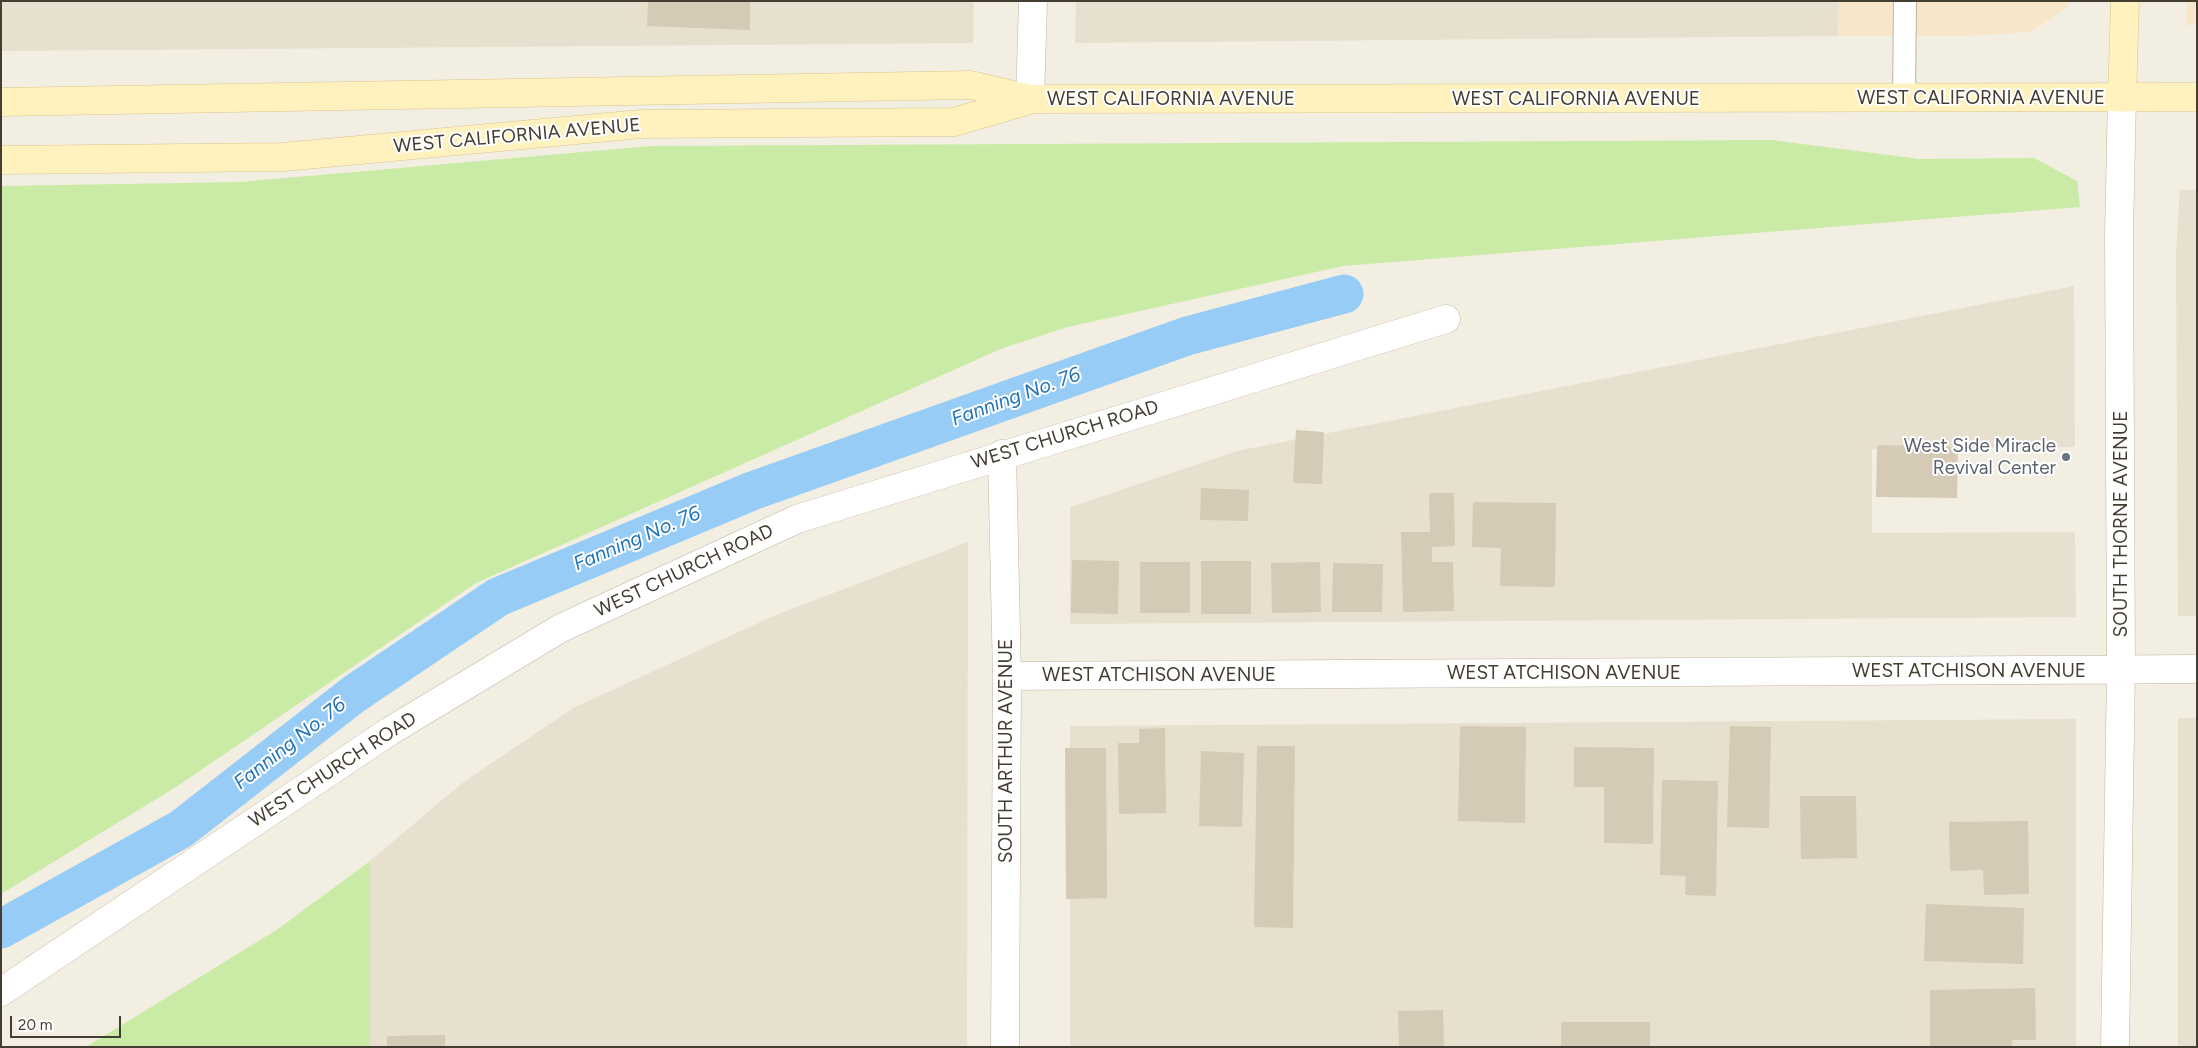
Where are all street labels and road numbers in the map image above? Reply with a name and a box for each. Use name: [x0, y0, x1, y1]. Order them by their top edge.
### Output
street label: WEST CALIFORNIA AVENUE: [1857, 87, 2105, 109]
street label: WEST CALIFORNIA AVENUE: [1047, 88, 1295, 110]
street label: WEST CALIFORNIA AVENUE: [1452, 88, 1700, 110]
street label: WEST CALIFORNIA AVENUE: [392, 114, 642, 158]
street label: WEST CHURCH ROAD: [968, 396, 1162, 474]
street label: SOUTH THORNE AVENUE: [2110, 410, 2132, 638]
street label: WEST CHURCH ROAD: [591, 519, 777, 623]
street label: SOUTH ARTHUR AVENUE: [995, 639, 1017, 863]
street label: WEST ATCHISON AVENUE: [1852, 660, 2086, 682]
street label: WEST ATCHISON AVENUE: [1447, 662, 1681, 684]
street label: WEST ATCHISON AVENUE: [1042, 664, 1276, 686]
street label: WEST CHURCH ROAD: [245, 707, 421, 833]

